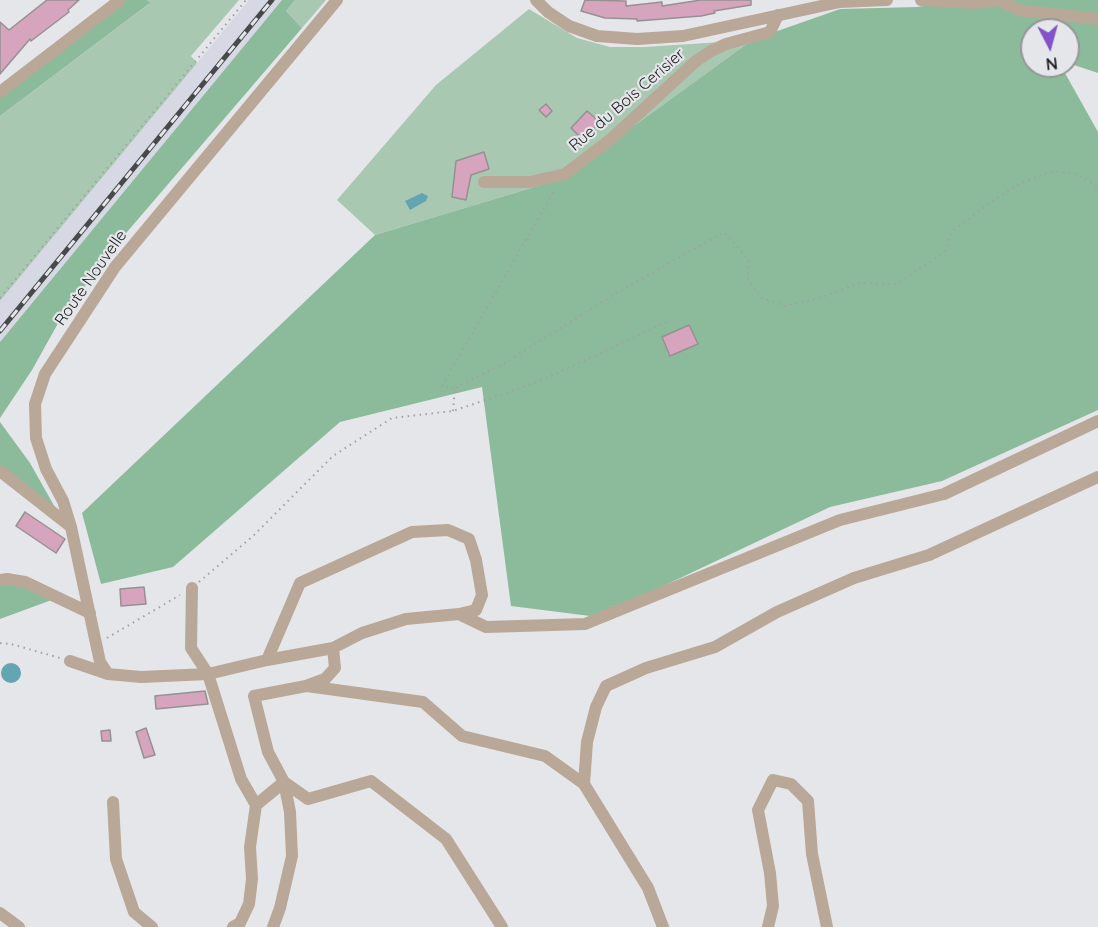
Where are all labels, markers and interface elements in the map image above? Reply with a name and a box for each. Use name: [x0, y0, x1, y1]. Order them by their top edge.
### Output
north arrow: [1020, 18, 1080, 78]
street label: Rue du Bois Cerisier: [565, 45, 689, 155]
text: N: [1045, 53, 1059, 74]
street label: Route Nouvelle: [51, 227, 131, 329]

